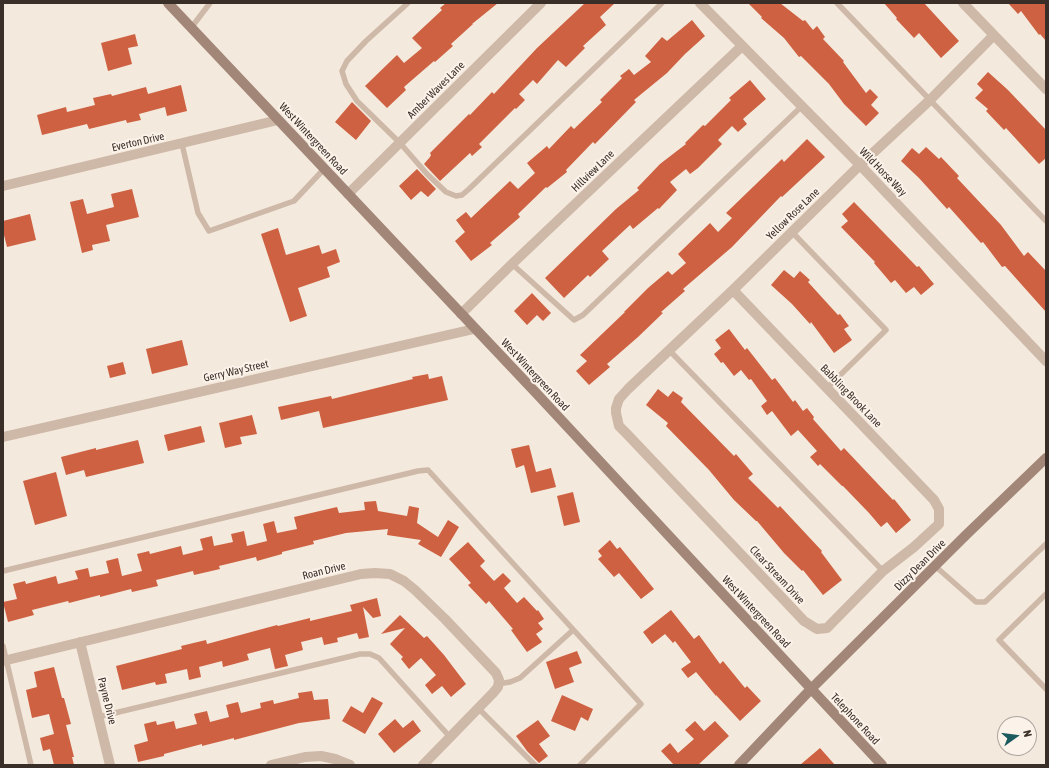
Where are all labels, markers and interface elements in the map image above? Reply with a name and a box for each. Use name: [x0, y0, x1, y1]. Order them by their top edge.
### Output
street label: Amber Waves Lane: [405, 59, 467, 121]
street label: West Wintergreen Road: [276, 100, 350, 178]
street label: Everton Drive: [110, 130, 166, 154]
street label: Wild Horse Way: [857, 145, 909, 199]
street label: Hillview Lane: [569, 147, 617, 195]
street label: Yellow Rose Lane: [764, 185, 822, 243]
street label: West Wintergreen Road: [498, 336, 572, 414]
street label: Gerry Way Street: [202, 357, 270, 385]
street label: Babbling Brook Lane: [818, 362, 884, 430]
street label: Dizzy Dean Drive: [892, 537, 948, 593]
street label: Clear Stream Drive: [747, 543, 807, 607]
street label: Roan Drive: [301, 559, 347, 583]
street label: West Wintergreen Road: [719, 573, 793, 651]
street label: Payne Drive: [95, 676, 119, 726]
street label: Telephone Road: [828, 691, 882, 747]
north arrow: [997, 716, 1037, 756]
text: N: [1021, 729, 1034, 738]

